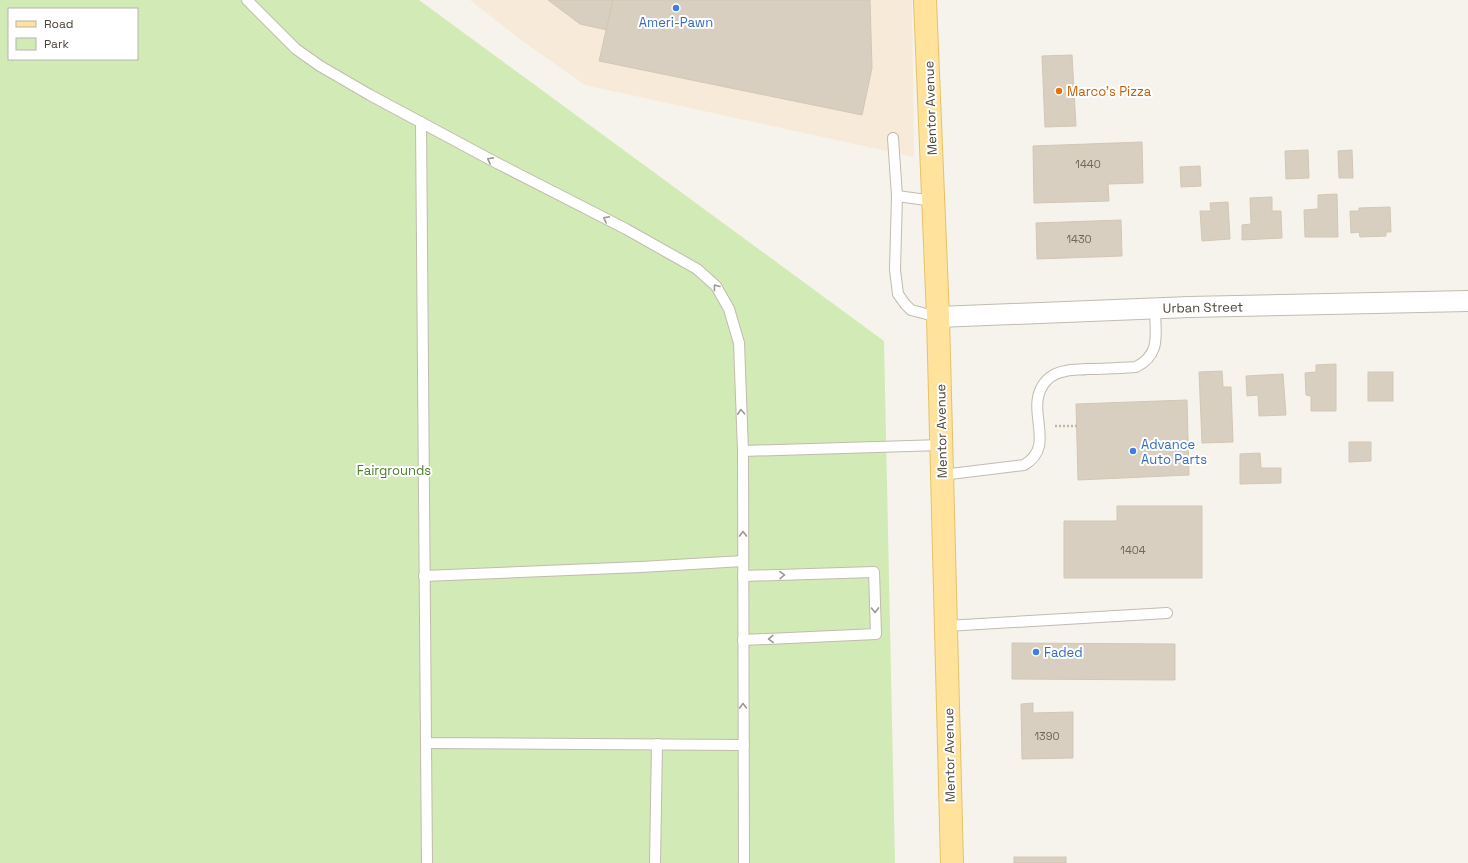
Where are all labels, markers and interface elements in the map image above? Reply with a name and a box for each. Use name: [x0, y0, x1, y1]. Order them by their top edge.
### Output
marker: Ameri-Pawn: [671, 3, 681, 13]
legend: [8, 8, 138, 60]
place label: Ameri-Pawn: [639, 14, 713, 31]
text: Road: [44, 16, 73, 32]
text: Park: [44, 36, 69, 52]
street label: Mentor Avenue: [920, 60, 941, 156]
place label: Marco's Pizza: [1067, 83, 1152, 100]
marker: Marco's Pizza: [1054, 86, 1064, 96]
one-way arrow: [487, 157, 495, 164]
house number: 1440: [1075, 157, 1101, 171]
one-way arrow: [603, 216, 610, 224]
house number: 1430: [1066, 232, 1092, 246]
one-way arrow: [713, 285, 720, 292]
street label: Urban Street: [1163, 298, 1243, 317]
street label: Mentor Avenue: [932, 384, 951, 478]
one-way arrow: [736, 409, 745, 415]
place label: Advance Auto Parts: [1141, 436, 1207, 468]
marker: Advance Auto Parts: [1128, 446, 1138, 456]
park label: Fairgrounds: [357, 462, 431, 479]
one-way arrow: [739, 531, 747, 537]
house number: 1404: [1120, 543, 1146, 557]
one-way arrow: [779, 571, 785, 579]
one-way arrow: [871, 607, 880, 613]
one-way arrow: [768, 635, 774, 643]
place label: Faded: [1044, 644, 1083, 661]
marker: Faded: [1031, 647, 1041, 657]
one-way arrow: [739, 703, 747, 709]
street label: Mentor Avenue: [940, 708, 959, 802]
house number: 1390: [1034, 729, 1060, 743]

